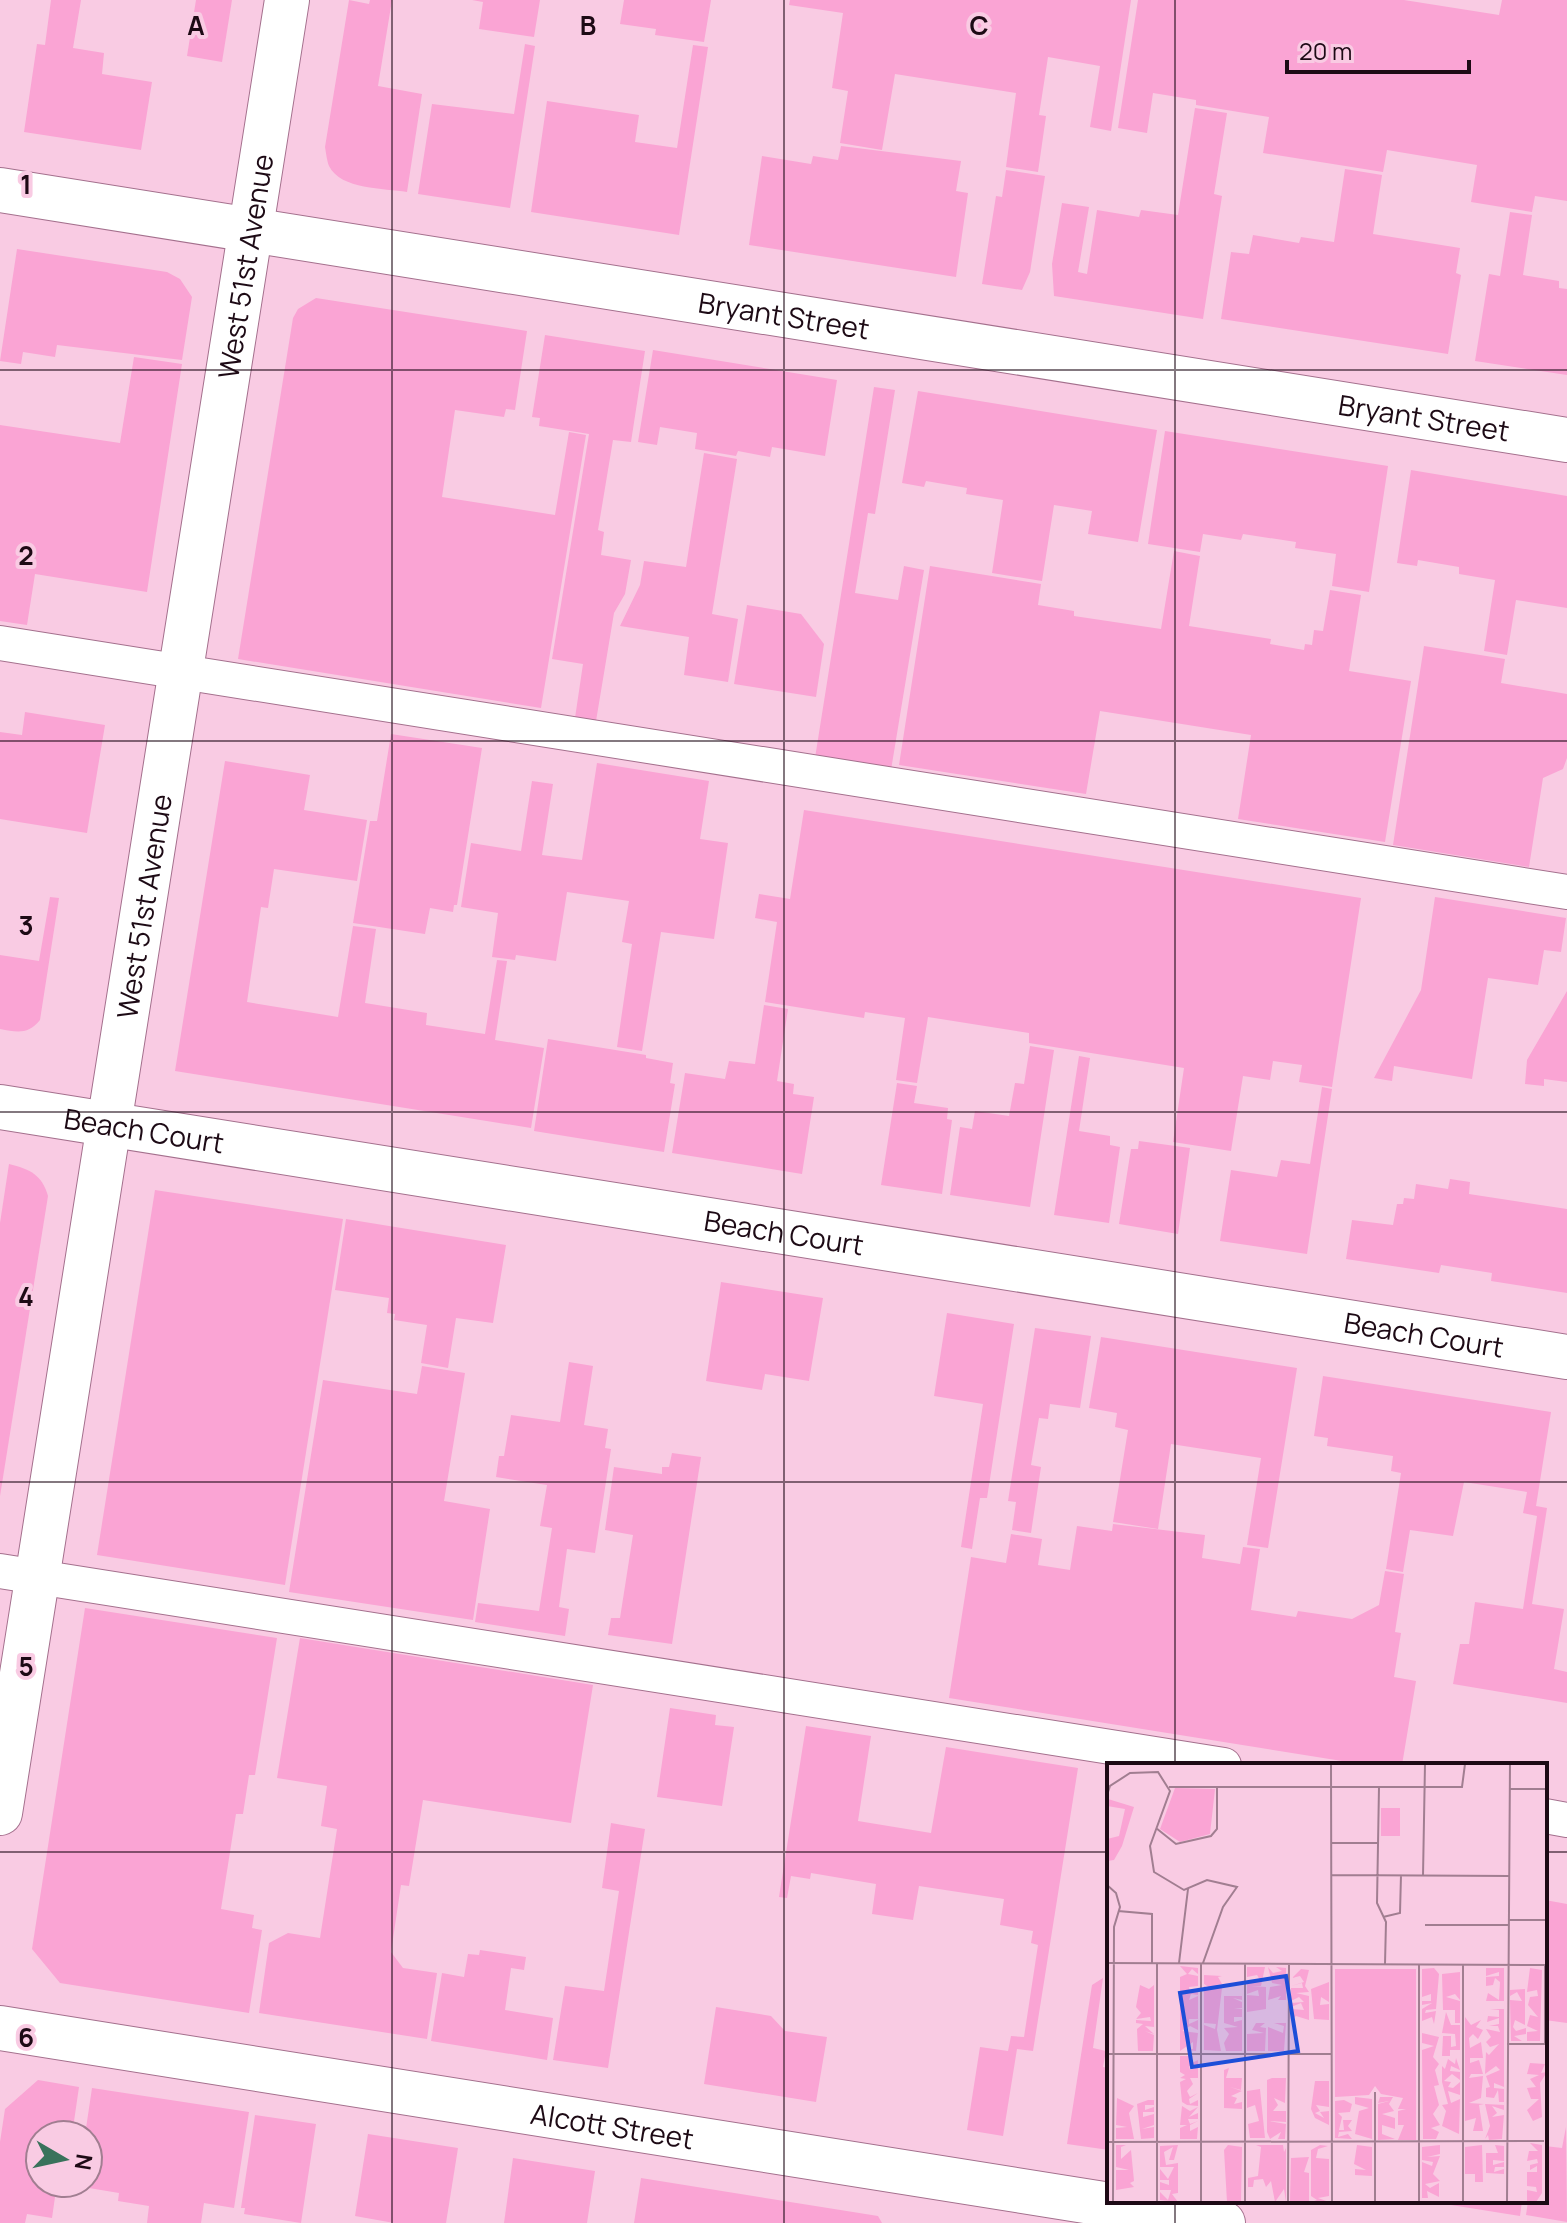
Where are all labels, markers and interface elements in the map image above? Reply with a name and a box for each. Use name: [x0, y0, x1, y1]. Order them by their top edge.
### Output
text: A: [187, 7, 205, 43]
text: B: [580, 7, 596, 43]
text: C: [969, 7, 989, 43]
scale bar: [1287, 24, 1469, 74]
text: 20 m: [1299, 34, 1352, 67]
street label: West 51st Avenue: [208, 151, 281, 381]
text: 1: [20, 166, 32, 202]
street label: Bryant Street: [696, 283, 872, 347]
street label: Bryant Street: [1336, 385, 1512, 450]
text: 2: [18, 537, 34, 573]
street label: West 51st Avenue: [107, 791, 180, 1021]
text: 3: [18, 907, 34, 943]
street label: Beach Court: [62, 1099, 227, 1161]
street label: Beach Court: [702, 1201, 867, 1264]
text: 4: [18, 1278, 34, 1314]
street label: Beach Court: [1341, 1303, 1507, 1366]
text: 5: [18, 1648, 34, 1684]
inset map: [1107, 1763, 1547, 2203]
text: 6: [18, 2019, 34, 2055]
street label: Alcott Street: [528, 2094, 697, 2157]
north arrow: [24, 2119, 104, 2199]
text: N: [68, 2152, 100, 2172]

